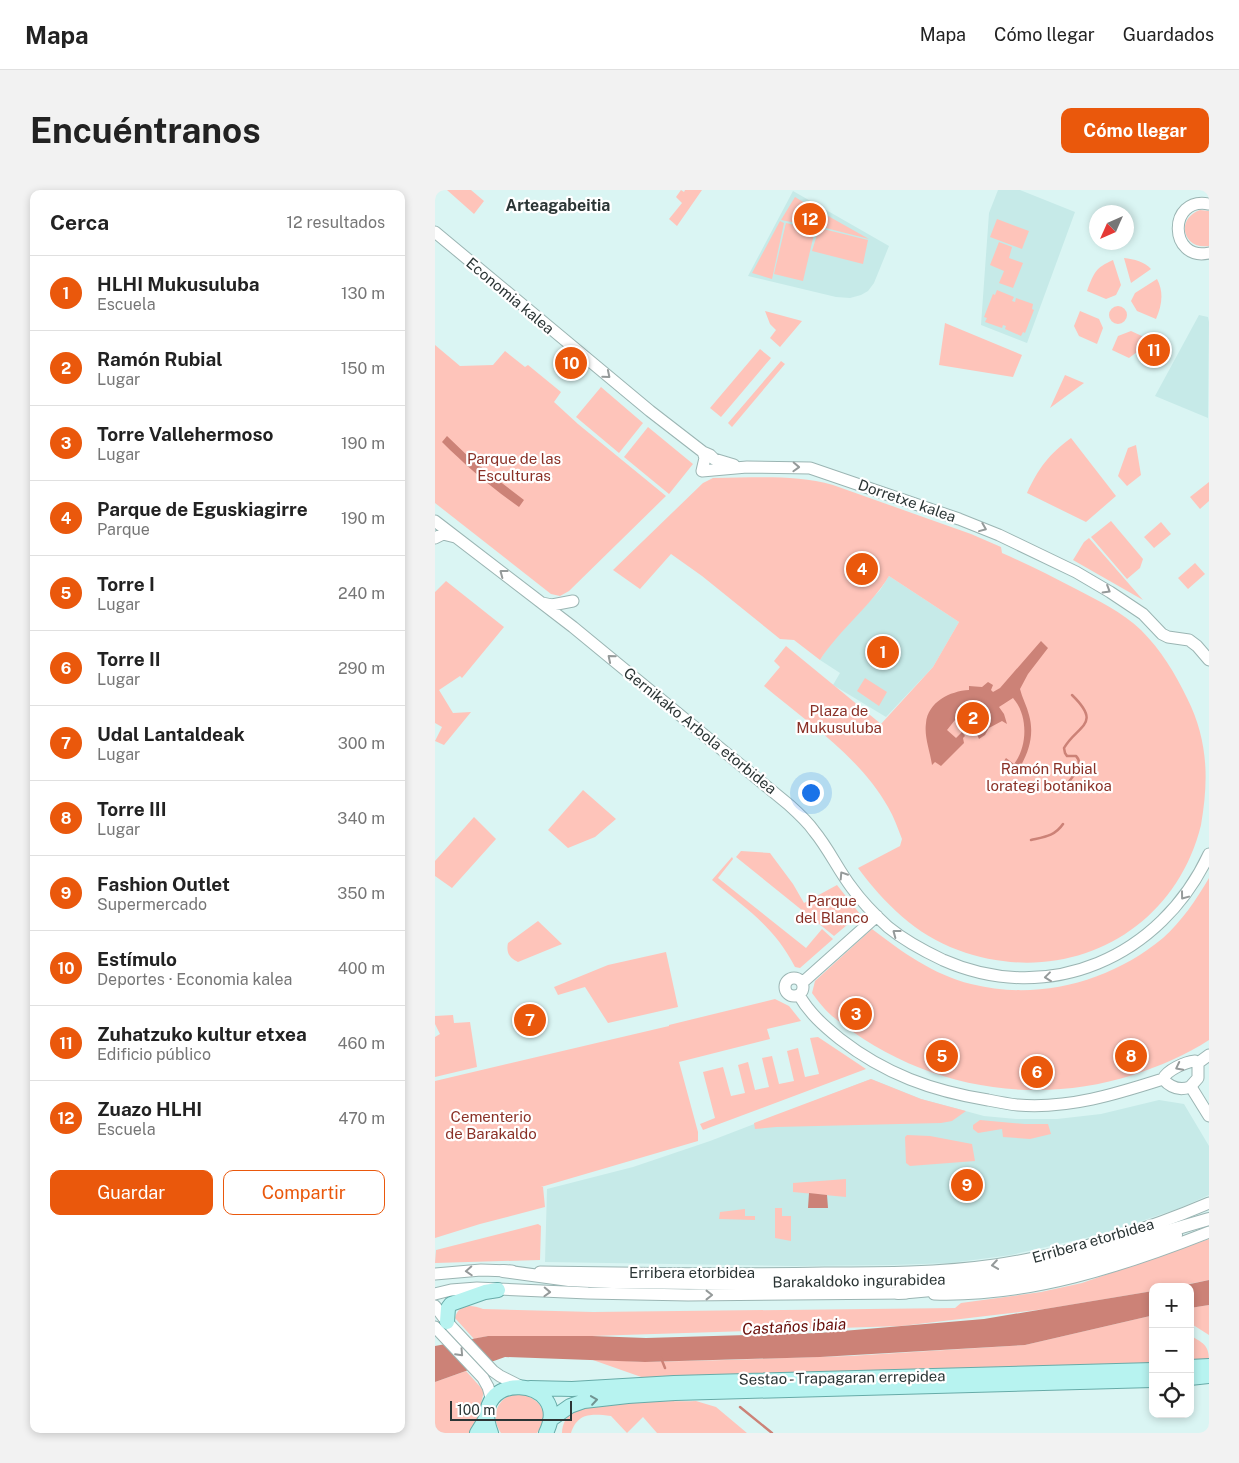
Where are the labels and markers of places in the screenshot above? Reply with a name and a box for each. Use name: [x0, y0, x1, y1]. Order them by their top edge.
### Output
pin: 12: [794, 200, 826, 238]
pin: 11: [1138, 331, 1170, 369]
pin: 10: [555, 344, 587, 382]
pin: 4: [846, 550, 878, 588]
pin: 1: [867, 633, 899, 671]
pin: 2: [957, 699, 989, 737]
pin: 3: [840, 995, 872, 1033]
pin: 7: [514, 1001, 546, 1039]
pin: 5: [926, 1037, 958, 1075]
pin: 8: [1115, 1037, 1147, 1075]
pin: 6: [1021, 1053, 1053, 1091]
pin: 9: [951, 1166, 983, 1204]

